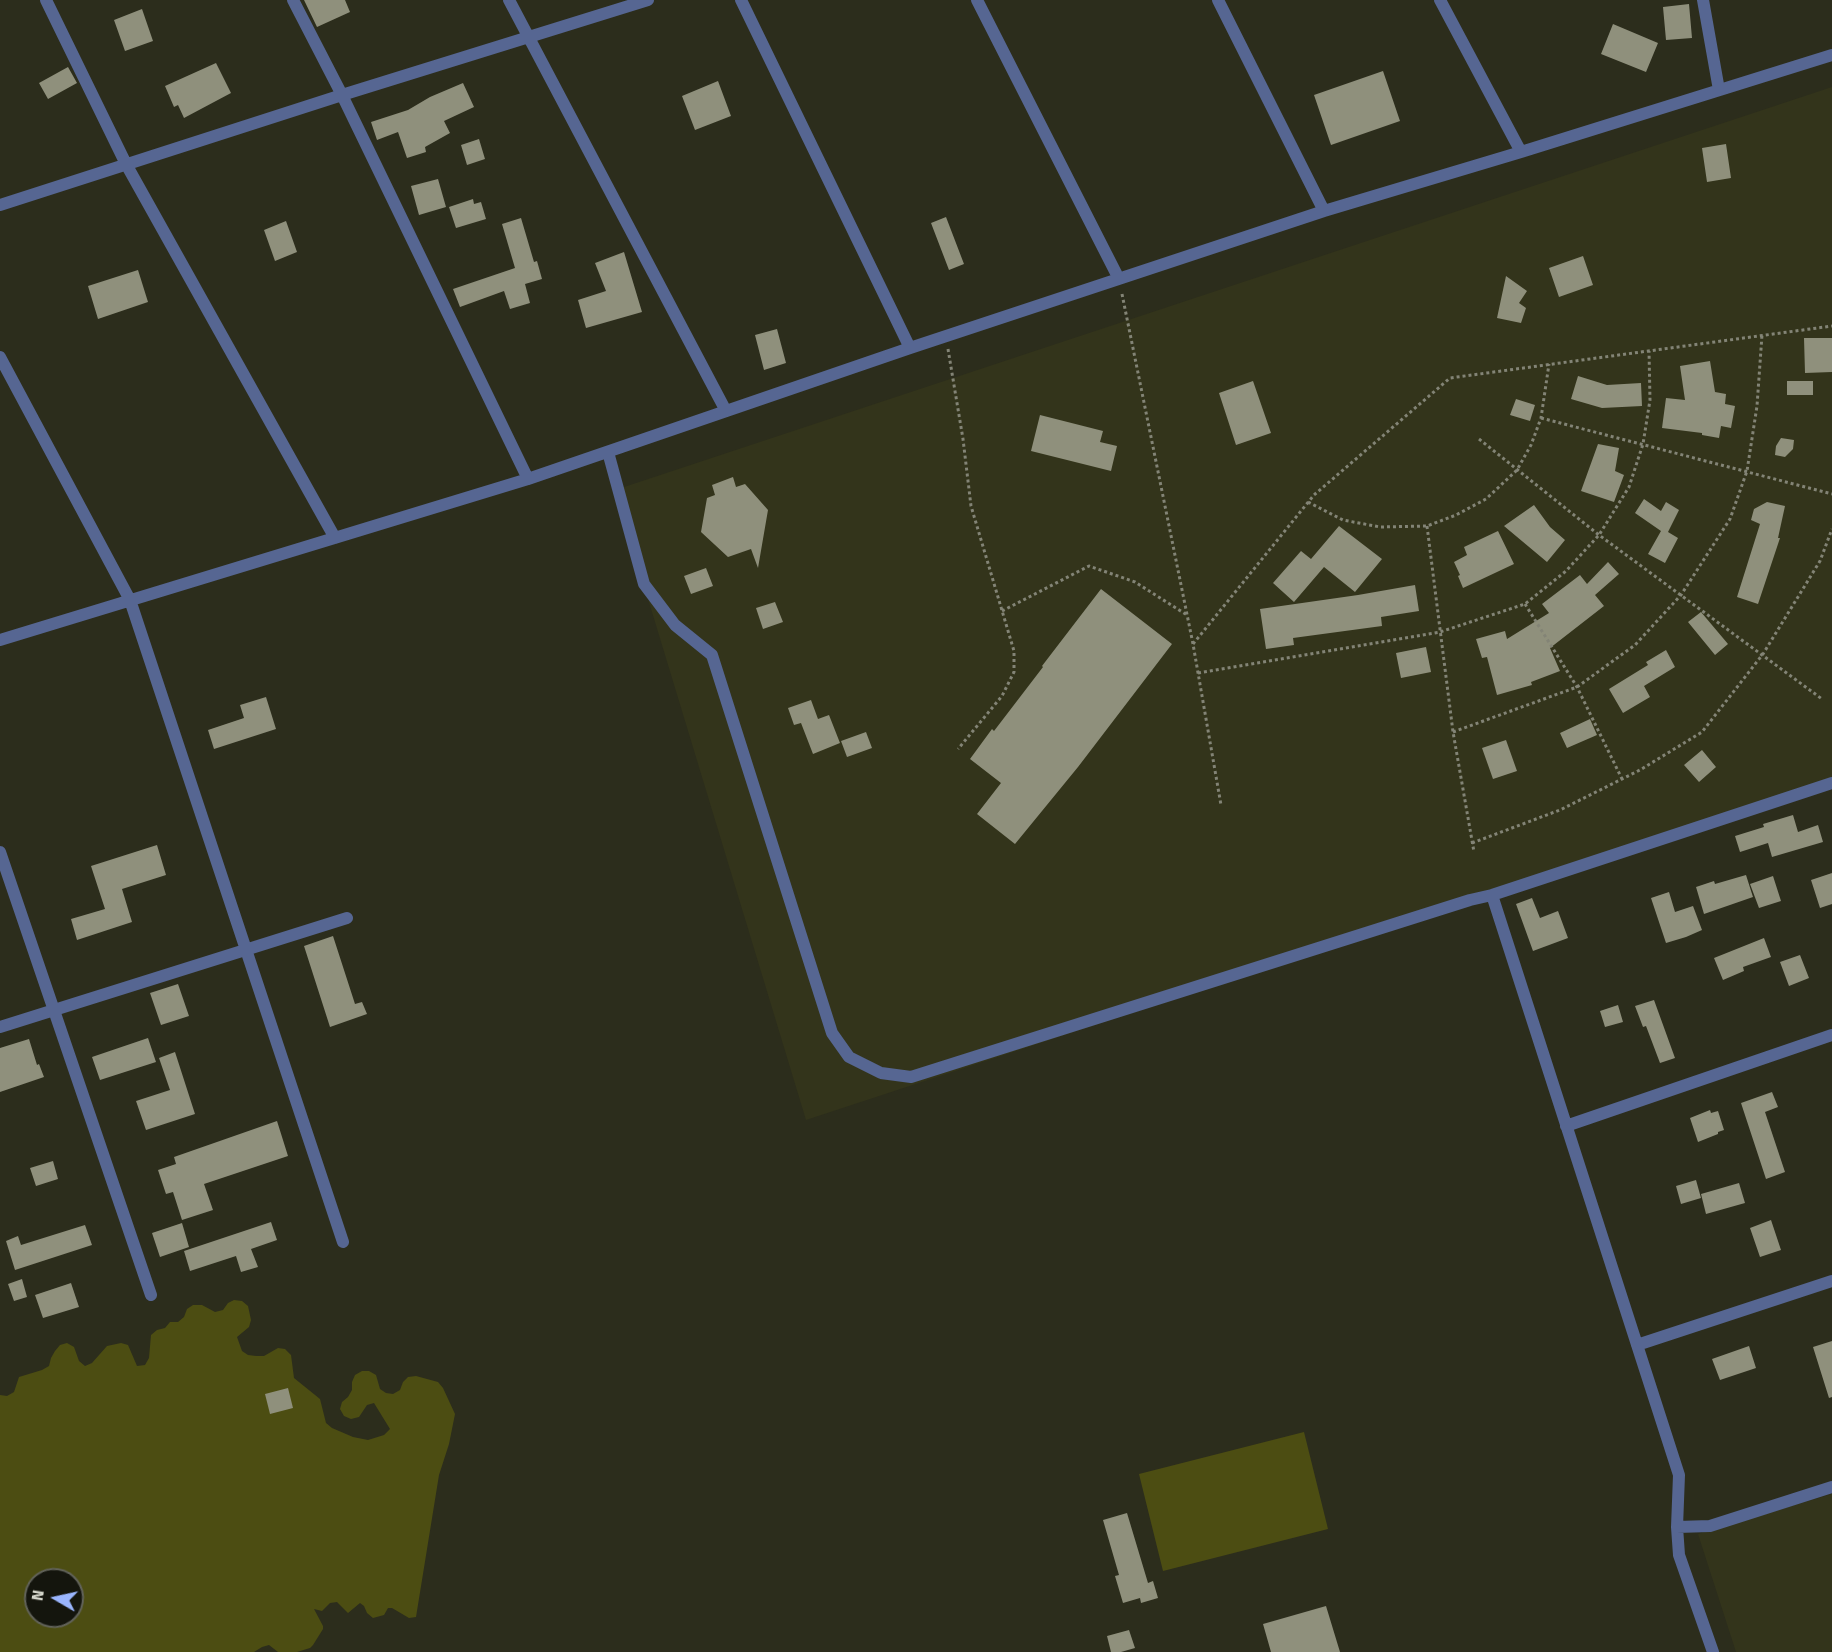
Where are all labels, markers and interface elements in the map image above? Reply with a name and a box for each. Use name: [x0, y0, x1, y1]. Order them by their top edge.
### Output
north arrow: [24, 1568, 84, 1628]
text: N: [27, 1589, 48, 1602]

